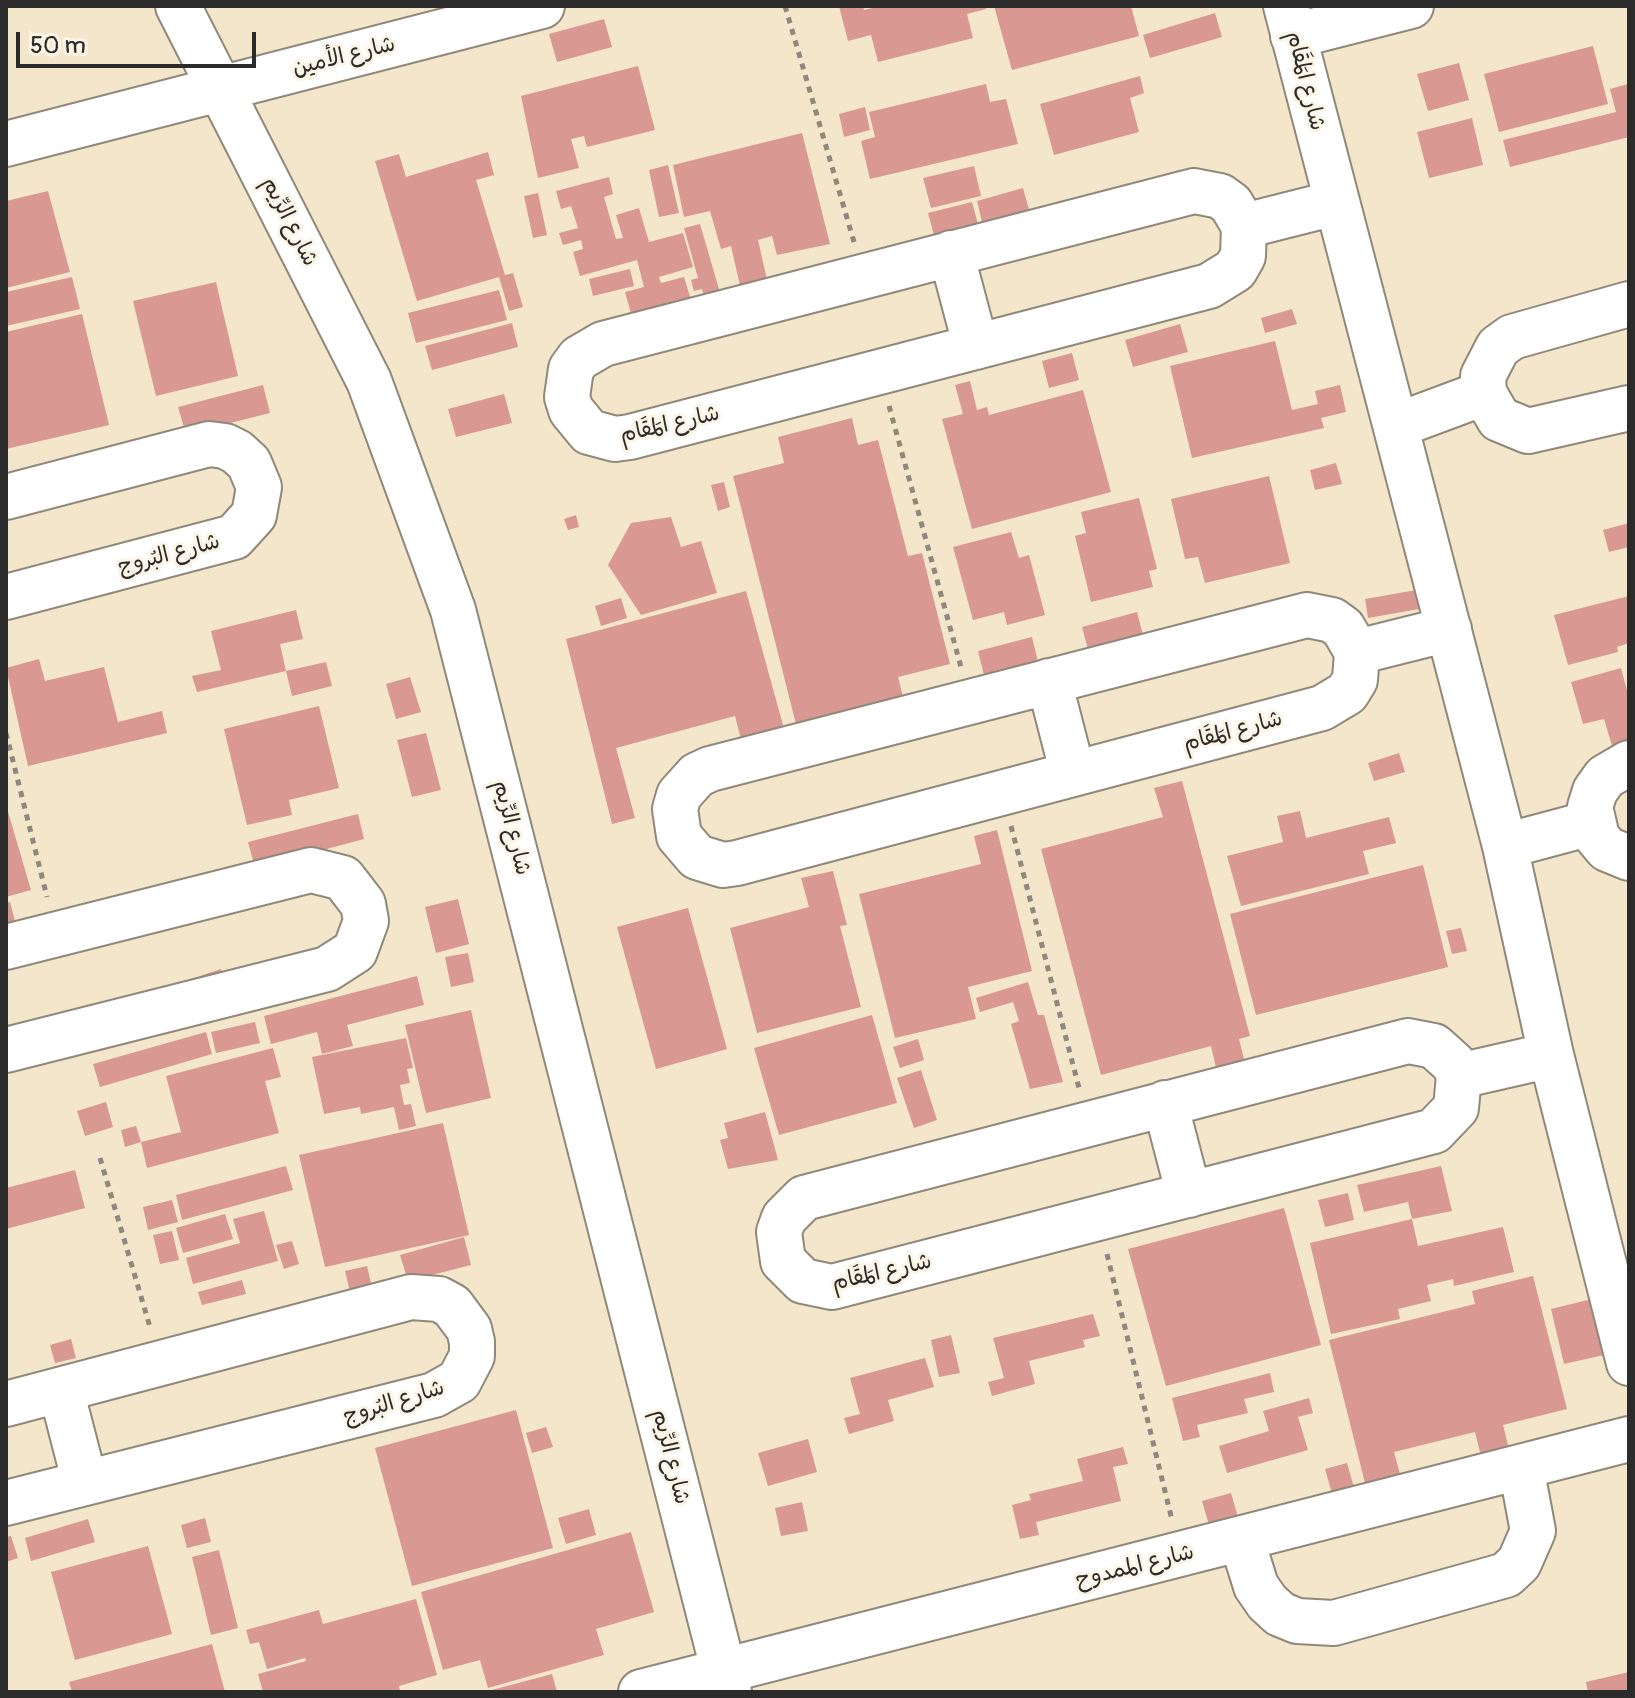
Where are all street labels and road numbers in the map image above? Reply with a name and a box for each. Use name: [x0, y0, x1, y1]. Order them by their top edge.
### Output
street label: شارع المَقَام: [1280, 29, 1330, 133]
street label: شارع الأمين: [290, 31, 398, 83]
street label: شارع الرِّيم: [255, 173, 323, 271]
street label: شارع المَقَام: [618, 401, 722, 449]
street label: شارع البُروج: [115, 529, 223, 581]
street label: شارع المَقَام: [1181, 706, 1285, 758]
street label: شارع الرِّيم: [487, 778, 535, 878]
street label: شارع المَقَام: [830, 1249, 934, 1297]
street label: شارع البُروج: [340, 1375, 448, 1431]
street label: شارع الرِّيم: [646, 1407, 694, 1507]
street label: شارع الممدوح: [1073, 1540, 1197, 1594]

